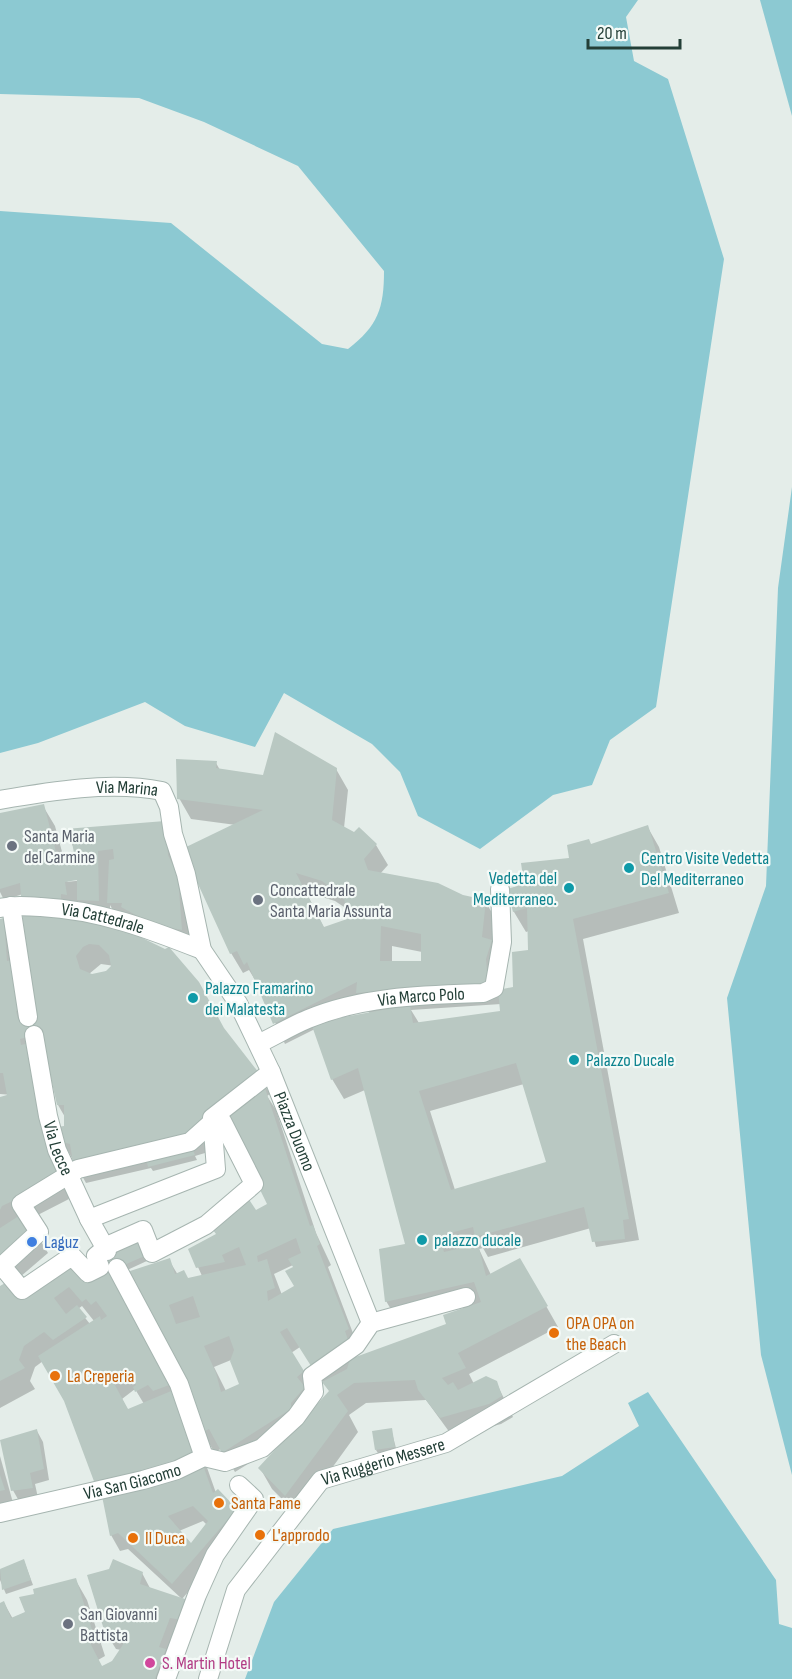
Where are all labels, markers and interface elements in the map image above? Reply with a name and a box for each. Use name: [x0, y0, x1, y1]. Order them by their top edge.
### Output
scale bar: [588, 12, 680, 50]
text: 20 m: [597, 23, 627, 44]
street label: Via Marina: [96, 777, 160, 801]
place label: Santa Maria del Carmine: [24, 826, 95, 868]
marker: Santa Maria del Carmine: [5, 839, 19, 853]
place label: Centro Visite Vedetta Del Mediterraneo: [641, 848, 769, 890]
marker: Centro Visite Vedetta Del Mediterraneo: [622, 861, 636, 875]
place label: Vedetta del Mediterraneo.: [473, 868, 557, 910]
place label: Concattedrale Santa Maria Assunta: [270, 880, 392, 922]
marker: Vedetta del Mediterraneo.: [562, 881, 576, 895]
marker: Concattedrale Santa Maria Assunta: [251, 893, 265, 907]
street label: Via Cattedrale: [60, 899, 147, 939]
place label: Palazzo Framarino dei Malatesta: [205, 978, 313, 1020]
street label: Via Marco Polo: [376, 984, 465, 1011]
marker: Palazzo Framarino dei Malatesta: [186, 991, 200, 1005]
place label: Palazzo Ducale: [586, 1050, 674, 1071]
marker: Palazzo Ducale: [567, 1053, 581, 1067]
street label: Piazza Duomo: [269, 1089, 319, 1174]
street label: Via Lecce: [39, 1119, 77, 1179]
place label: palazzo ducale: [434, 1230, 521, 1251]
place label: Laguz: [44, 1232, 79, 1253]
marker: palazzo ducale: [415, 1233, 429, 1247]
marker: Laguz: [25, 1235, 39, 1249]
place label: OPA OPA on the Beach: [566, 1313, 634, 1355]
marker: OPA OPA on the Beach: [547, 1326, 561, 1340]
place label: La Creperia: [67, 1366, 134, 1387]
marker: La Creperia: [48, 1369, 62, 1383]
street label: Via Ruggerio Messere: [319, 1434, 447, 1490]
street label: Via San Giacomo: [82, 1459, 184, 1504]
place label: Santa Fame: [231, 1493, 301, 1514]
marker: Santa Fame: [212, 1496, 226, 1510]
place label: L'approdo: [272, 1525, 330, 1546]
place label: Il Duca: [145, 1528, 185, 1549]
marker: L'approdo: [253, 1528, 267, 1542]
marker: Il Duca: [126, 1531, 140, 1545]
place label: San Giovanni Battista: [80, 1604, 157, 1646]
marker: San Giovanni Battista: [61, 1617, 75, 1631]
place label: S. Martin Hotel: [162, 1653, 251, 1674]
marker: S. Martin Hotel: [143, 1656, 157, 1670]

